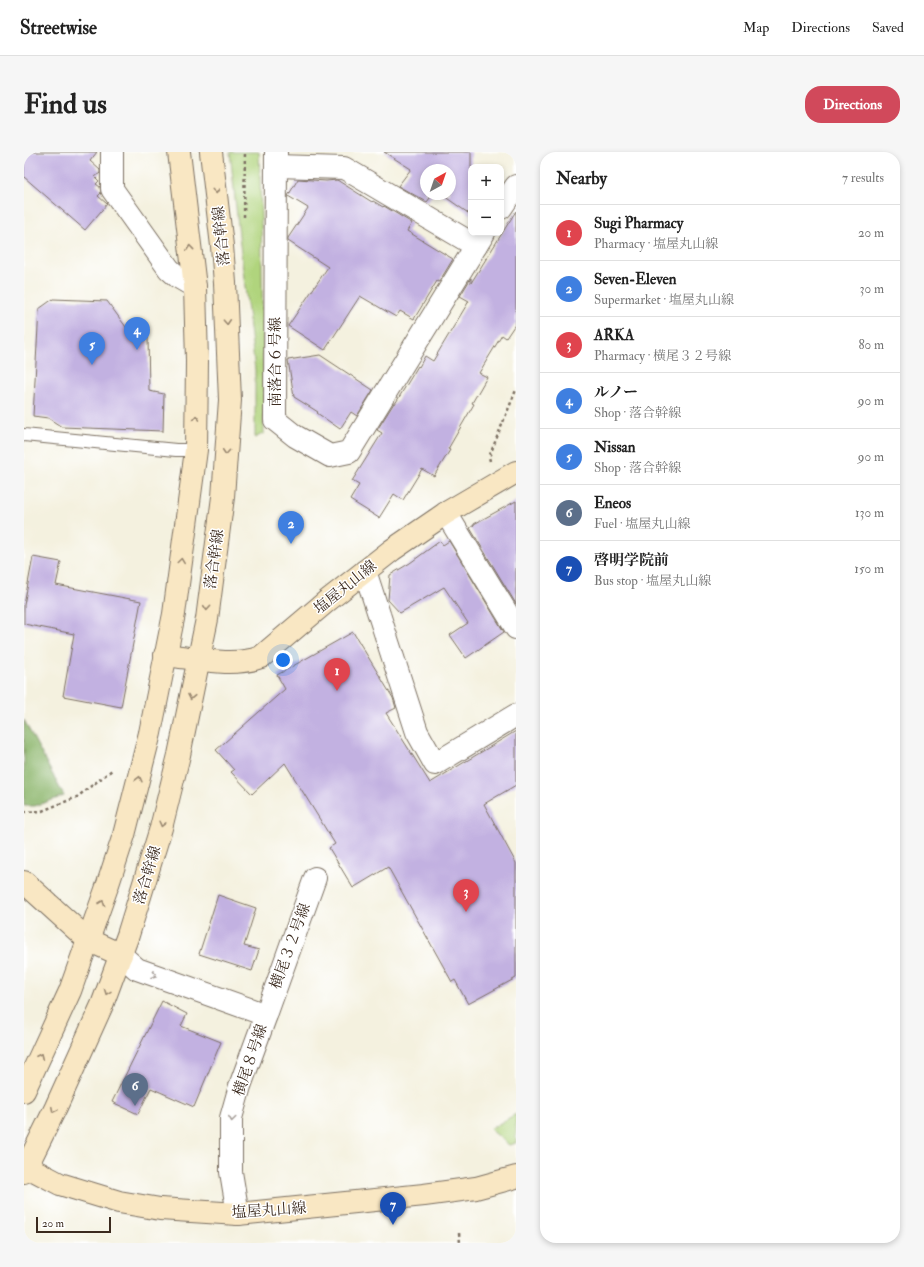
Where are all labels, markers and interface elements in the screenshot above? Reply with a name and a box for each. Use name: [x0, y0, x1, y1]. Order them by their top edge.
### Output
text: Streetwise: [20, 16, 97, 40]
text: Map: [743, 19, 769, 36]
text: Directions: [791, 19, 850, 36]
text: Saved: [872, 19, 904, 36]
button: Directions: [805, 86, 900, 123]
text: Find us: [24, 87, 107, 122]
north arrow: [420, 164, 456, 200]
map controls: [468, 164, 504, 236]
button: +: [468, 164, 504, 200]
text: Nearby: [556, 168, 607, 189]
text: 7 results: [842, 170, 884, 186]
one-way arrow: [211, 188, 220, 194]
button: −: [468, 200, 504, 236]
street label: 落合幹線: [209, 205, 234, 267]
text: Sugi Pharmacy: [594, 214, 683, 233]
text: 1: [567, 225, 571, 241]
text: 20 m: [858, 225, 884, 241]
text: Pharmacy · 塩屋丸山線: [594, 236, 718, 252]
one-way arrow: [186, 245, 195, 251]
text: Seven-Eleven: [594, 270, 676, 289]
text: 2: [566, 281, 572, 297]
text: 30 m: [860, 281, 884, 297]
text: Supermarket · 塩屋丸山線: [594, 292, 734, 308]
pin: 4: [124, 317, 150, 350]
street label: 南落合６号線: [266, 317, 285, 407]
one-way arrow: [223, 319, 232, 325]
text: ARKA: [594, 326, 634, 345]
pin: 5: [79, 332, 105, 365]
text: 3: [567, 337, 572, 353]
text: 80 m: [858, 337, 884, 353]
text: Pharmacy · 横尾３２号線: [594, 348, 731, 364]
text: ルノー: [594, 383, 638, 402]
text: 4: [565, 393, 573, 409]
text: 90 m: [858, 393, 884, 409]
text: Shop · 落合幹線: [594, 405, 681, 421]
one-way arrow: [192, 415, 200, 421]
text: Nissan: [594, 438, 636, 457]
one-way arrow: [222, 449, 231, 455]
text: 5: [566, 449, 572, 465]
text: 90 m: [858, 449, 884, 465]
text: Shop · 落合幹線: [594, 460, 681, 476]
text: Eneos: [594, 494, 631, 513]
text: 6: [566, 505, 572, 521]
text: 130 m: [855, 505, 884, 521]
pin: 2: [278, 511, 304, 544]
text: Fuel · 塩屋丸山線: [594, 516, 690, 532]
street label: 落合幹線: [201, 528, 228, 590]
text: 啓明学院前: [594, 551, 669, 570]
street label: 塩屋丸山線: [310, 556, 380, 618]
one-way arrow: [176, 558, 185, 564]
text: 7: [566, 561, 572, 577]
text: 150 m: [854, 561, 884, 577]
text: Bus stop · 塩屋丸山線: [594, 573, 711, 589]
one-way arrow: [203, 605, 212, 611]
your location: [273, 650, 293, 670]
pin: 1: [324, 658, 350, 691]
one-way arrow: [187, 694, 195, 700]
one-way arrow: [134, 776, 142, 782]
one-way arrow: [158, 820, 167, 827]
street label: 落合幹線: [130, 844, 165, 907]
pin: 3: [453, 879, 479, 912]
one-way arrow: [97, 900, 105, 907]
street label: 横尾３２号線: [266, 901, 315, 992]
one-way arrow: [150, 970, 157, 979]
one-way arrow: [103, 988, 111, 995]
street label: 横尾８号線: [229, 1022, 272, 1099]
one-way arrow: [35, 1053, 43, 1060]
pin: 6: [122, 1073, 148, 1106]
one-way arrow: [51, 1106, 59, 1114]
one-way arrow: [228, 1115, 237, 1122]
pin: 7: [380, 1192, 406, 1225]
street label: 塩屋丸山線: [231, 1198, 307, 1223]
scale bar: [36, 1215, 111, 1234]
text: 20 m: [42, 1217, 64, 1230]

